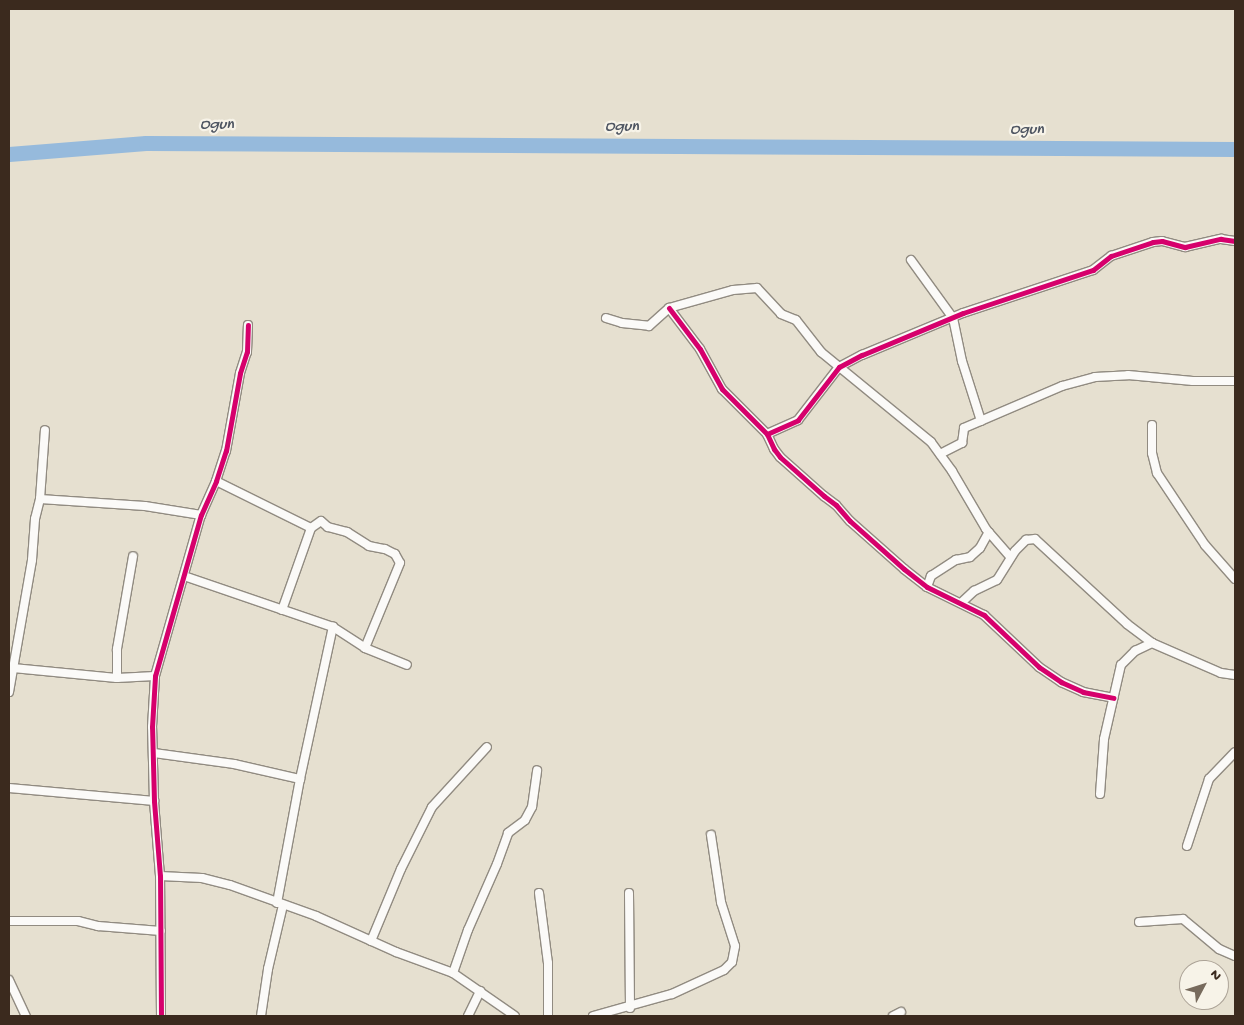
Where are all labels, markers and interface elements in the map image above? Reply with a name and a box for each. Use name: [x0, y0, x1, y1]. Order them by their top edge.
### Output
water label: Ogun: [200, 116, 234, 136]
water label: Ogun: [605, 118, 639, 138]
water label: Ogun: [1010, 121, 1044, 141]
north arrow: [1179, 960, 1229, 1010]
text: N: [1206, 967, 1225, 985]

